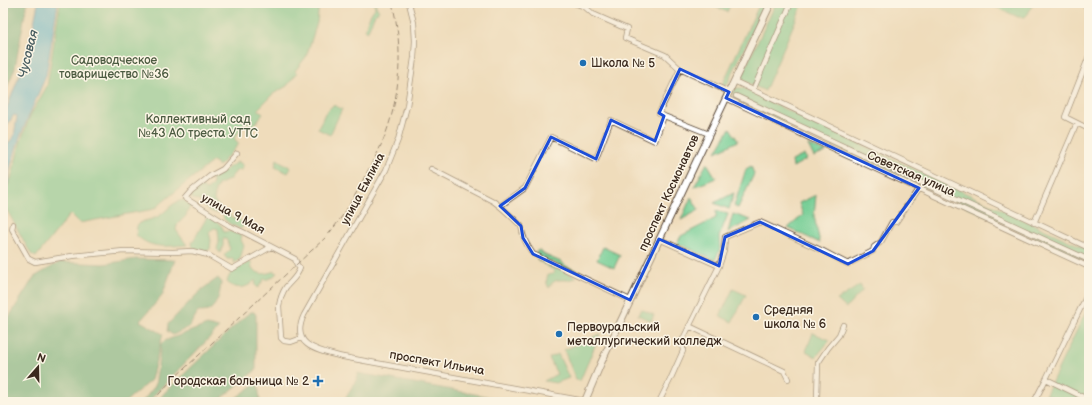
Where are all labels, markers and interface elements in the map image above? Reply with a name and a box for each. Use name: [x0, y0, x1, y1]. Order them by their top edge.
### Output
water label: Чусовая: [14, 27, 42, 80]
park label: Садоводческое товарищество №36: [59, 53, 169, 82]
place label: Школа № 5: [591, 56, 655, 71]
marker: Школа № 5: [578, 58, 588, 68]
park label: Коллективный сад №43 АО треста УТТС: [138, 112, 258, 141]
street label: проспект Космонавтов: [635, 132, 703, 254]
street label: Советская улица: [865, 148, 957, 200]
street label: улица Емлина: [338, 150, 388, 228]
street label: улица 9 Мая: [199, 190, 268, 238]
place label: Средняя школа № 6: [764, 303, 826, 332]
marker: Средняя школа № 6: [751, 312, 761, 322]
place label: Первоуральский металлургический колледж: [567, 320, 722, 349]
marker: Первоуральский металлургический колледж: [554, 329, 564, 339]
north arrow: [18, 347, 58, 387]
street label: проспект Ильича: [388, 347, 486, 379]
text: N: [35, 351, 47, 366]
place label: Городская больница № 2: [167, 374, 309, 389]
marker: Городская больница № 2: [312, 375, 324, 387]

